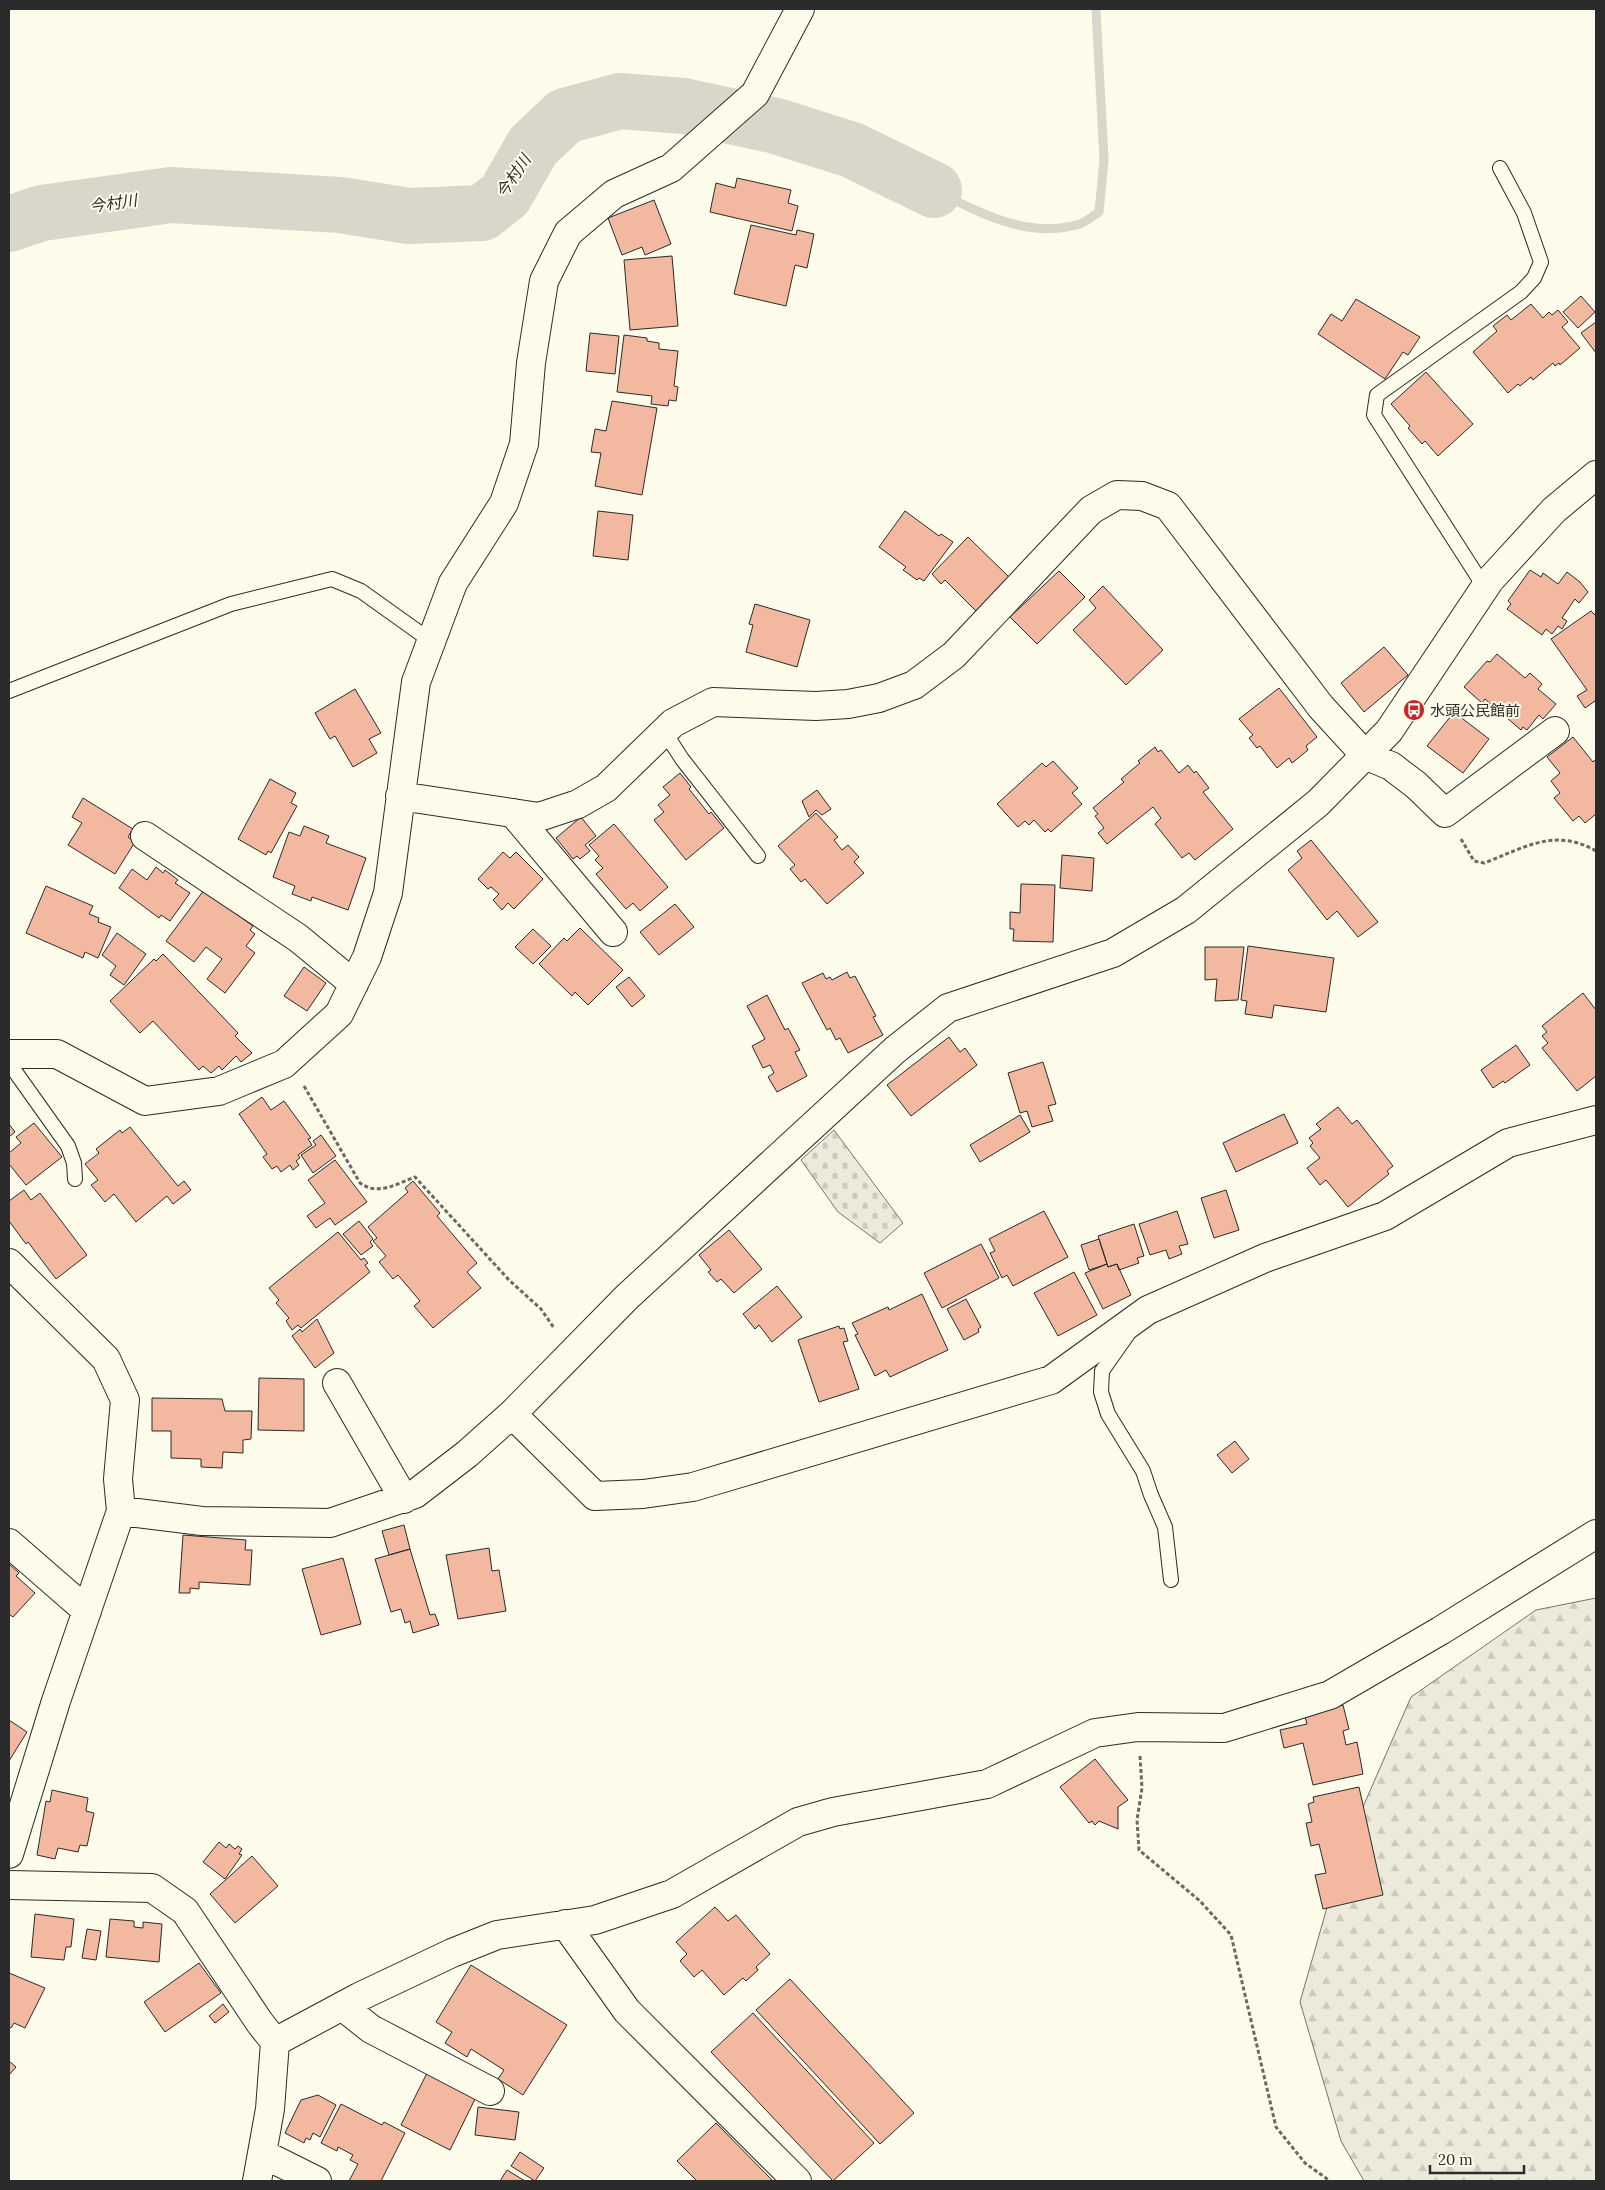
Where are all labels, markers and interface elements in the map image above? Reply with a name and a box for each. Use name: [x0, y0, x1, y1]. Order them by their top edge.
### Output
water label: 今村川: [491, 149, 536, 201]
water label: 今村川: [88, 189, 140, 216]
bus stop icon: 水頭公民館前: [1402, 698, 1426, 722]
place label: 水頭公民館前: [1430, 701, 1520, 720]
scale bar: [1430, 2142, 1524, 2174]
text: 20 m: [1438, 2150, 1473, 2169]

